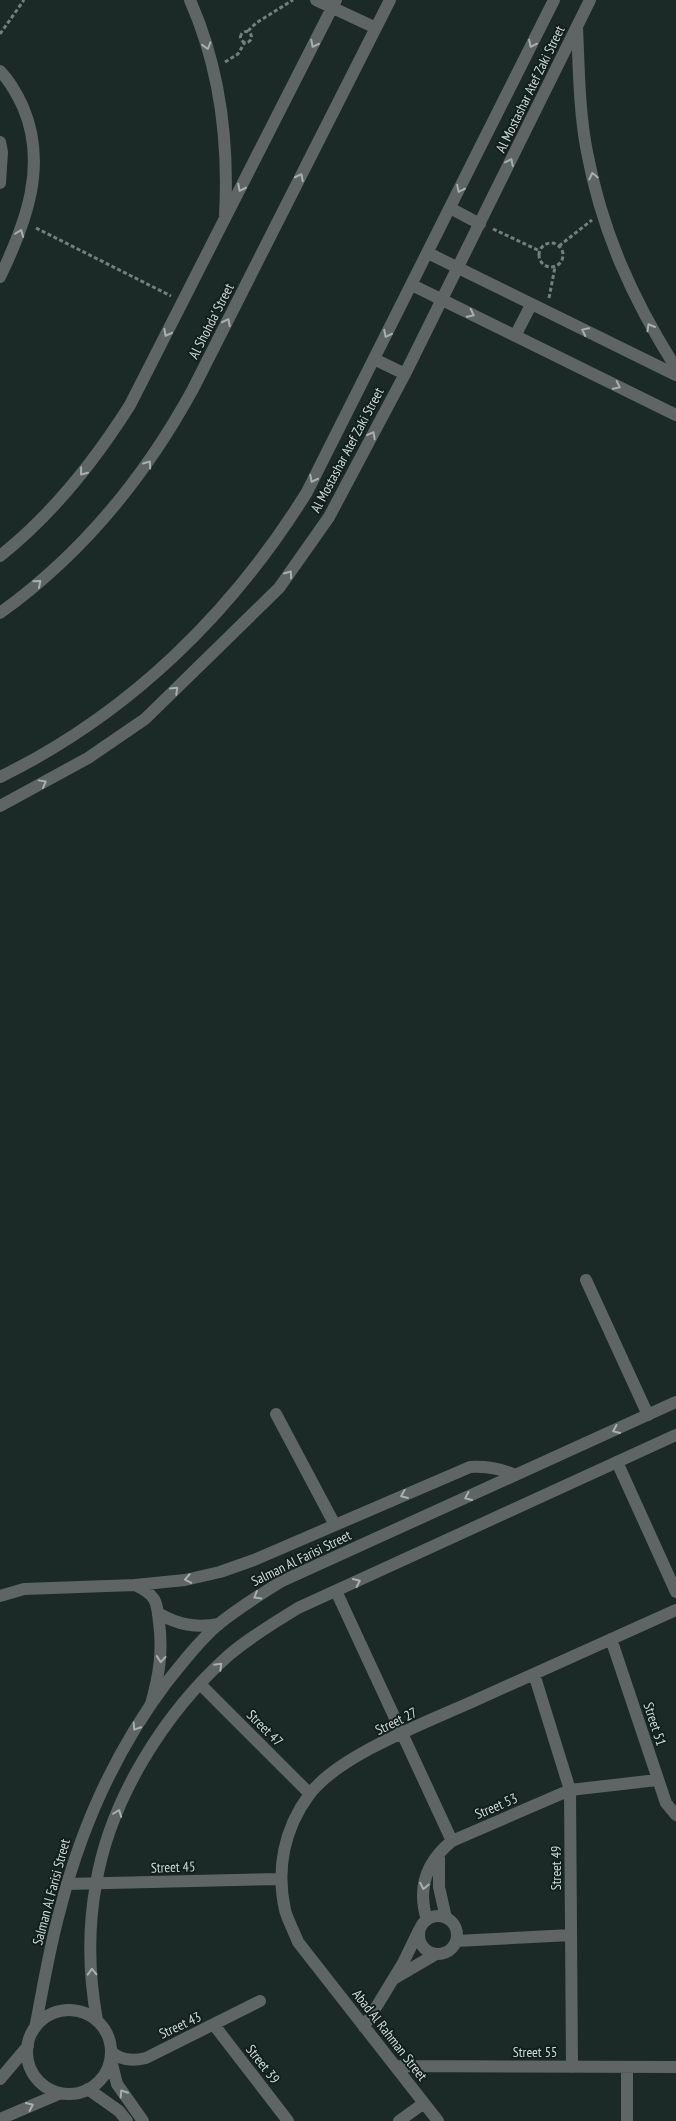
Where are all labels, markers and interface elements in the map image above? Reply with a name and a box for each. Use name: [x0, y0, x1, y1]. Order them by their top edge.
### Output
street label: Al Mostashar Atef Zaki Street: [491, 22, 569, 155]
one-way arrow: [310, 38, 320, 47]
one-way arrow: [528, 38, 538, 47]
one-way arrow: [201, 41, 211, 50]
one-way arrow: [504, 158, 515, 167]
one-way arrow: [588, 171, 599, 180]
one-way arrow: [294, 173, 304, 182]
one-way arrow: [237, 183, 247, 192]
one-way arrow: [456, 184, 466, 193]
one-way arrow: [14, 229, 24, 238]
street label: Al Shohda' Street: [184, 280, 238, 362]
one-way arrow: [466, 308, 475, 318]
one-way arrow: [221, 318, 231, 327]
one-way arrow: [647, 323, 657, 332]
one-way arrow: [581, 327, 590, 337]
one-way arrow: [163, 328, 173, 337]
one-way arrow: [383, 329, 393, 338]
one-way arrow: [612, 380, 621, 390]
street label: Al Mostashar Atef Zaki Street: [306, 384, 388, 516]
one-way arrow: [366, 431, 376, 440]
one-way arrow: [142, 460, 151, 469]
one-way arrow: [81, 466, 89, 475]
one-way arrow: [309, 474, 319, 483]
one-way arrow: [283, 571, 291, 580]
one-way arrow: [33, 580, 42, 589]
one-way arrow: [170, 687, 179, 696]
one-way arrow: [37, 779, 46, 789]
one-way arrow: [612, 1423, 621, 1434]
one-way arrow: [400, 1489, 409, 1500]
one-way arrow: [464, 1490, 473, 1501]
street label: Salman Al Farisi Street: [248, 1526, 354, 1590]
one-way arrow: [183, 1574, 192, 1584]
one-way arrow: [351, 1579, 360, 1589]
one-way arrow: [254, 1589, 263, 1599]
one-way arrow: [155, 1656, 166, 1664]
one-way arrow: [213, 1663, 222, 1672]
street label: Street 51: [640, 1700, 670, 1748]
street label: Street 27: [372, 1703, 420, 1739]
street label: Street 47: [243, 1706, 287, 1750]
one-way arrow: [133, 1721, 143, 1730]
street label: Street 53: [472, 1789, 520, 1823]
one-way arrow: [112, 1809, 122, 1818]
street label: Salman Al Farisi Street: [28, 1837, 74, 1947]
street label: Street 49: [547, 1846, 565, 1890]
street label: Street 45: [150, 1857, 196, 1877]
one-way arrow: [419, 1881, 429, 1890]
one-way arrow: [86, 1968, 97, 1976]
street label: Abad Al Rahman Street: [349, 1986, 431, 2084]
street label: Street 43: [156, 2007, 204, 2043]
street label: Street 39: [242, 2041, 284, 2087]
street label: Street 55: [513, 2043, 557, 2061]
one-way arrow: [120, 2089, 129, 2098]
one-way arrow: [25, 2102, 34, 2113]

